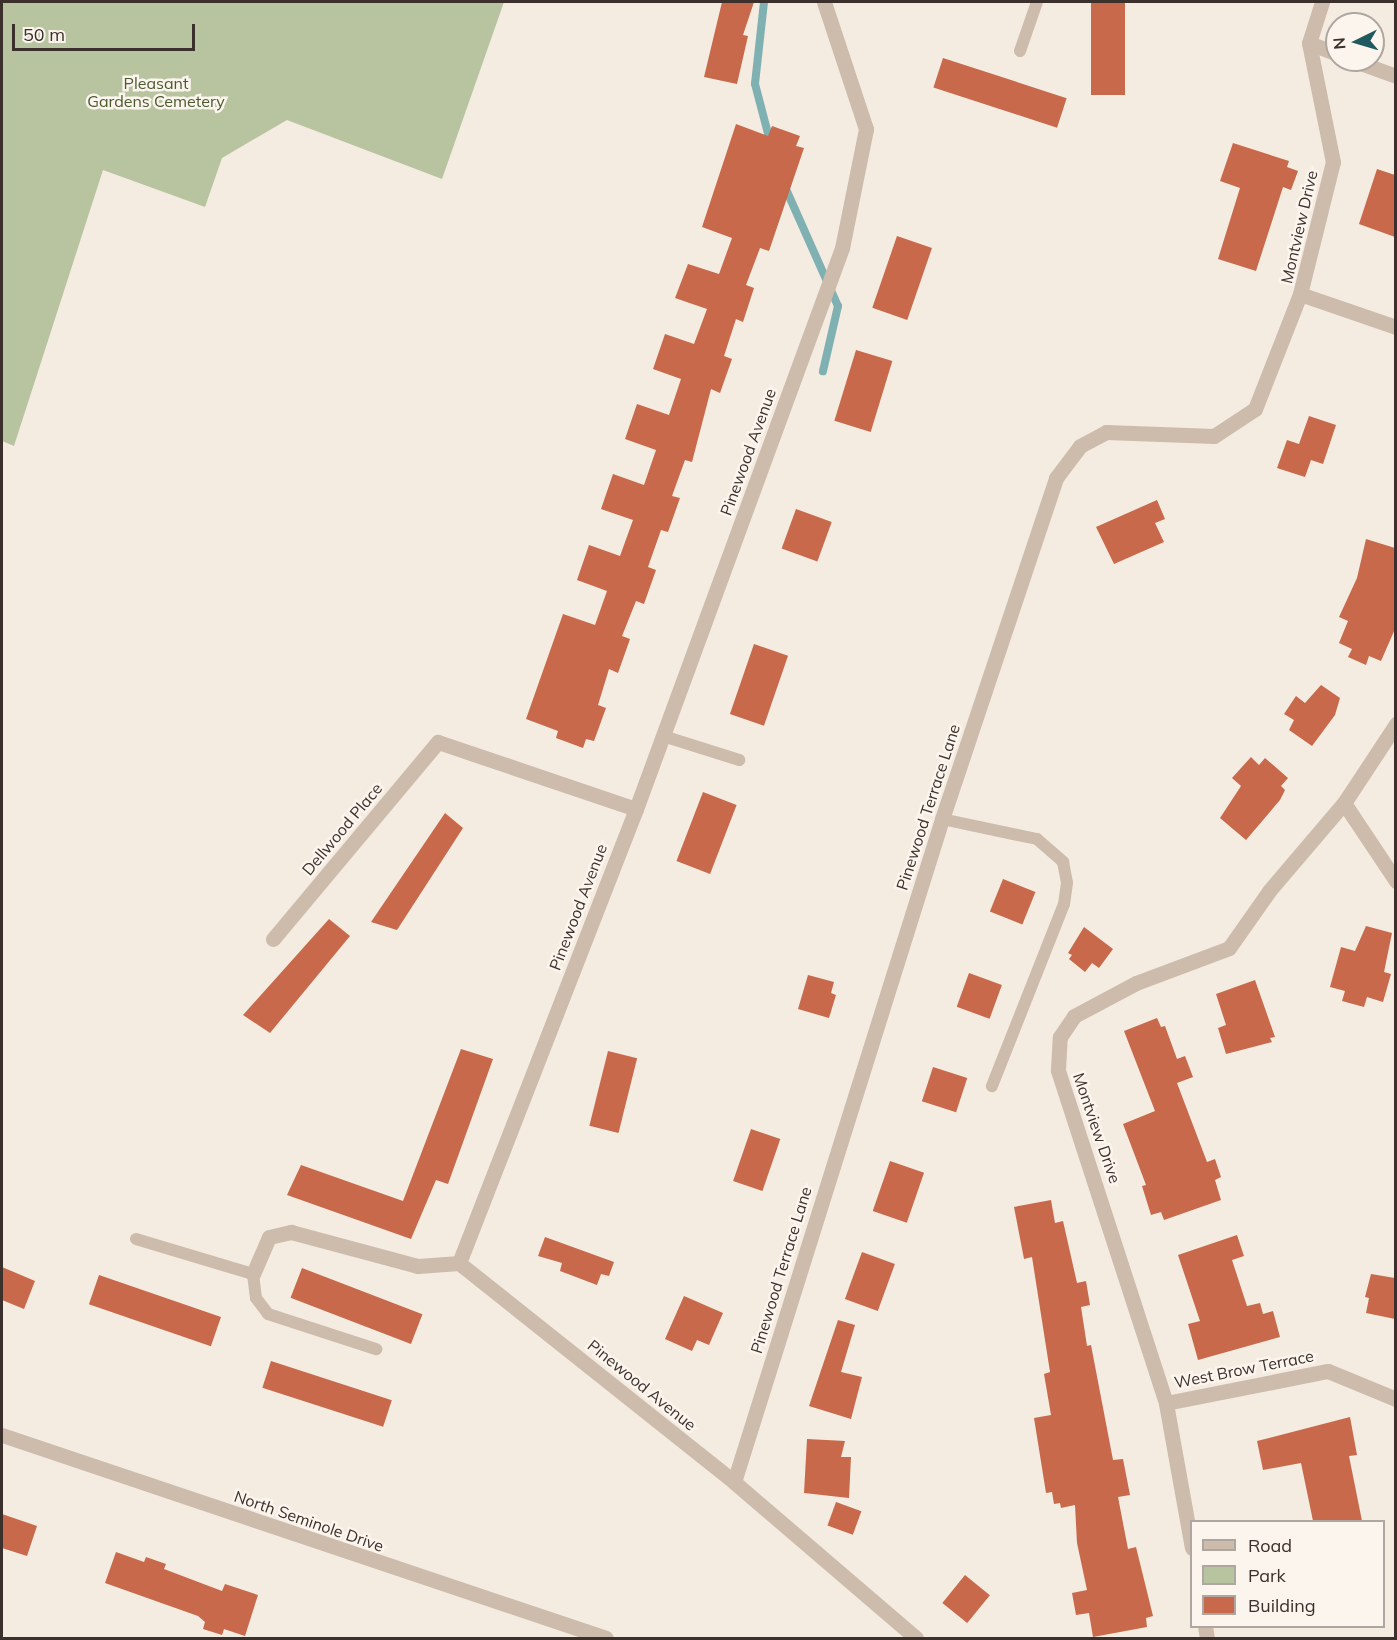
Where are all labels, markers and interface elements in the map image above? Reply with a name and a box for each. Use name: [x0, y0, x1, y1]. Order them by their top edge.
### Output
scale bar: [15, 12, 198, 50]
north arrow: [1325, 12, 1385, 72]
text: 50 m: [23, 23, 65, 46]
text: N: [1329, 36, 1350, 50]
park label: Pleasant Gardens Cemetery: [87, 73, 225, 111]
street label: Montview Drive: [1277, 169, 1321, 285]
street label: Pinewood Avenue: [716, 386, 780, 518]
street label: Pinewood Terrace Lane: [892, 722, 964, 892]
street label: Dellwood Place: [298, 779, 386, 879]
street label: Pinewood Avenue: [545, 841, 611, 973]
street label: Montview Drive: [1069, 1070, 1125, 1186]
street label: Pinewood Terrace Lane: [746, 1184, 816, 1356]
street label: Pinewood Avenue: [584, 1335, 700, 1435]
street label: West Brow Terrace: [1173, 1346, 1315, 1392]
street label: North Seminole Drive: [232, 1486, 386, 1556]
legend: [1190, 1520, 1385, 1628]
text: Road: [1248, 1534, 1292, 1557]
text: Park: [1248, 1564, 1286, 1587]
text: Building: [1248, 1594, 1316, 1617]

